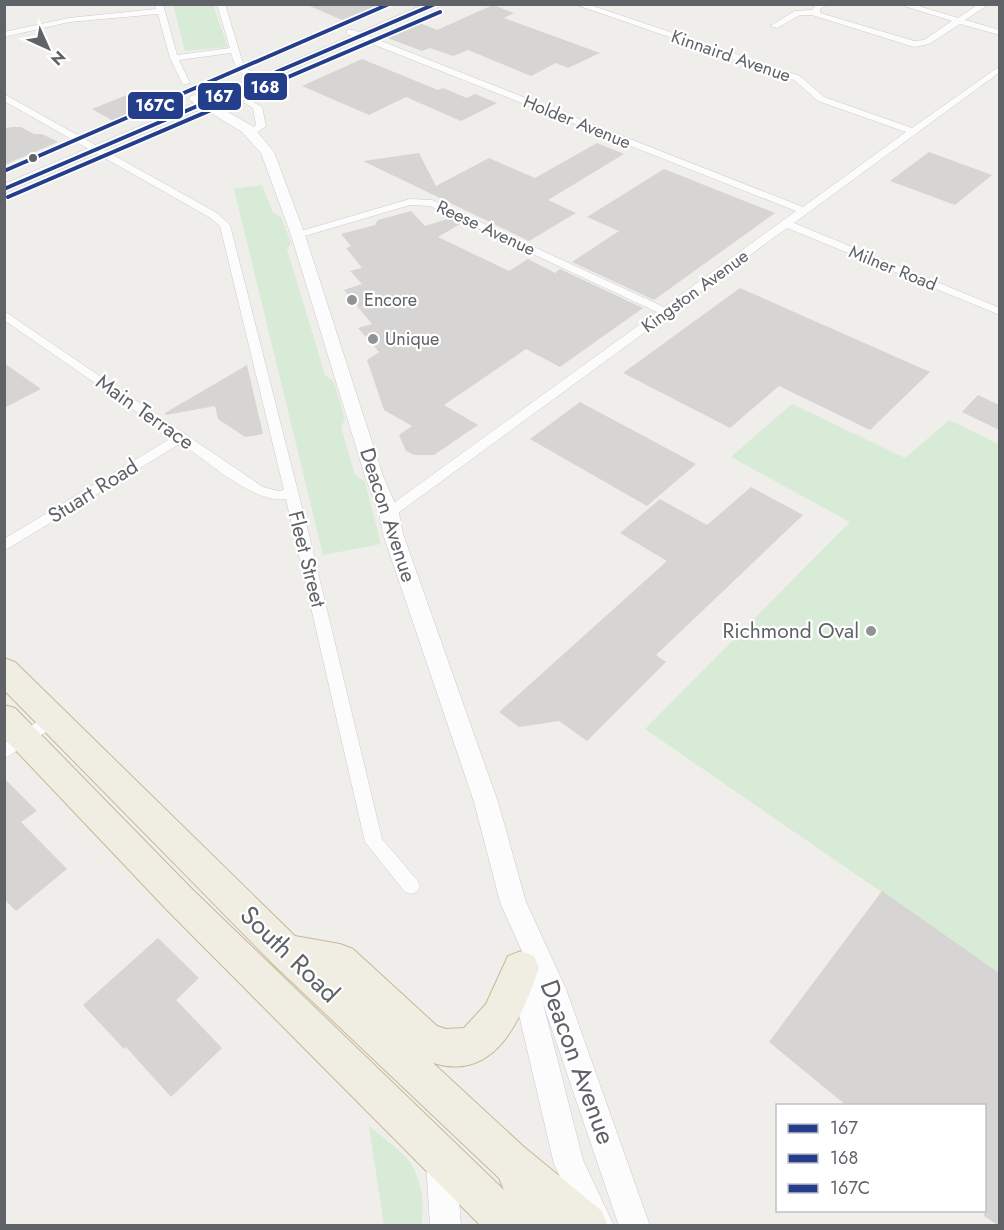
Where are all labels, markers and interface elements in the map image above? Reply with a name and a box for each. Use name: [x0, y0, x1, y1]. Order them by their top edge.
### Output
north arrow: [18, 18, 78, 78]
street label: Kinnaird Avenue: [668, 23, 794, 89]
text: N: [46, 46, 71, 71]
line badge: 168: [243, 72, 288, 101]
text: 168: [251, 76, 279, 99]
line badge: 167: [197, 82, 242, 111]
text: 167: [205, 85, 234, 108]
street label: Holder Avenue: [519, 89, 635, 155]
line badge: 167C: [127, 91, 184, 120]
text: 167C: [135, 94, 175, 117]
unlabelled marker: [27, 152, 39, 164]
street label: Reese Avenue: [432, 194, 540, 262]
street label: Milner Road: [845, 239, 941, 297]
street label: Kingston Avenue: [636, 243, 754, 339]
place label: Encore: [364, 287, 417, 313]
marker: Encore: [345, 293, 359, 307]
place label: Unique: [385, 326, 439, 352]
marker: Unique: [366, 332, 380, 346]
street label: Main Terrace: [90, 367, 200, 457]
street label: Deacon Avenue: [352, 444, 424, 586]
street label: Stuart Road: [42, 451, 144, 531]
street label: Fleet Street: [281, 508, 333, 610]
place label: Richmond Oval: [723, 616, 859, 646]
marker: Richmond Oval: [864, 624, 878, 638]
street label: South Road: [232, 897, 348, 1011]
street label: Deacon Avenue: [531, 974, 625, 1150]
legend: [776, 1104, 986, 1212]
text: 167: [830, 1115, 858, 1141]
text: 168: [830, 1145, 858, 1171]
text: 167C: [830, 1175, 870, 1201]

